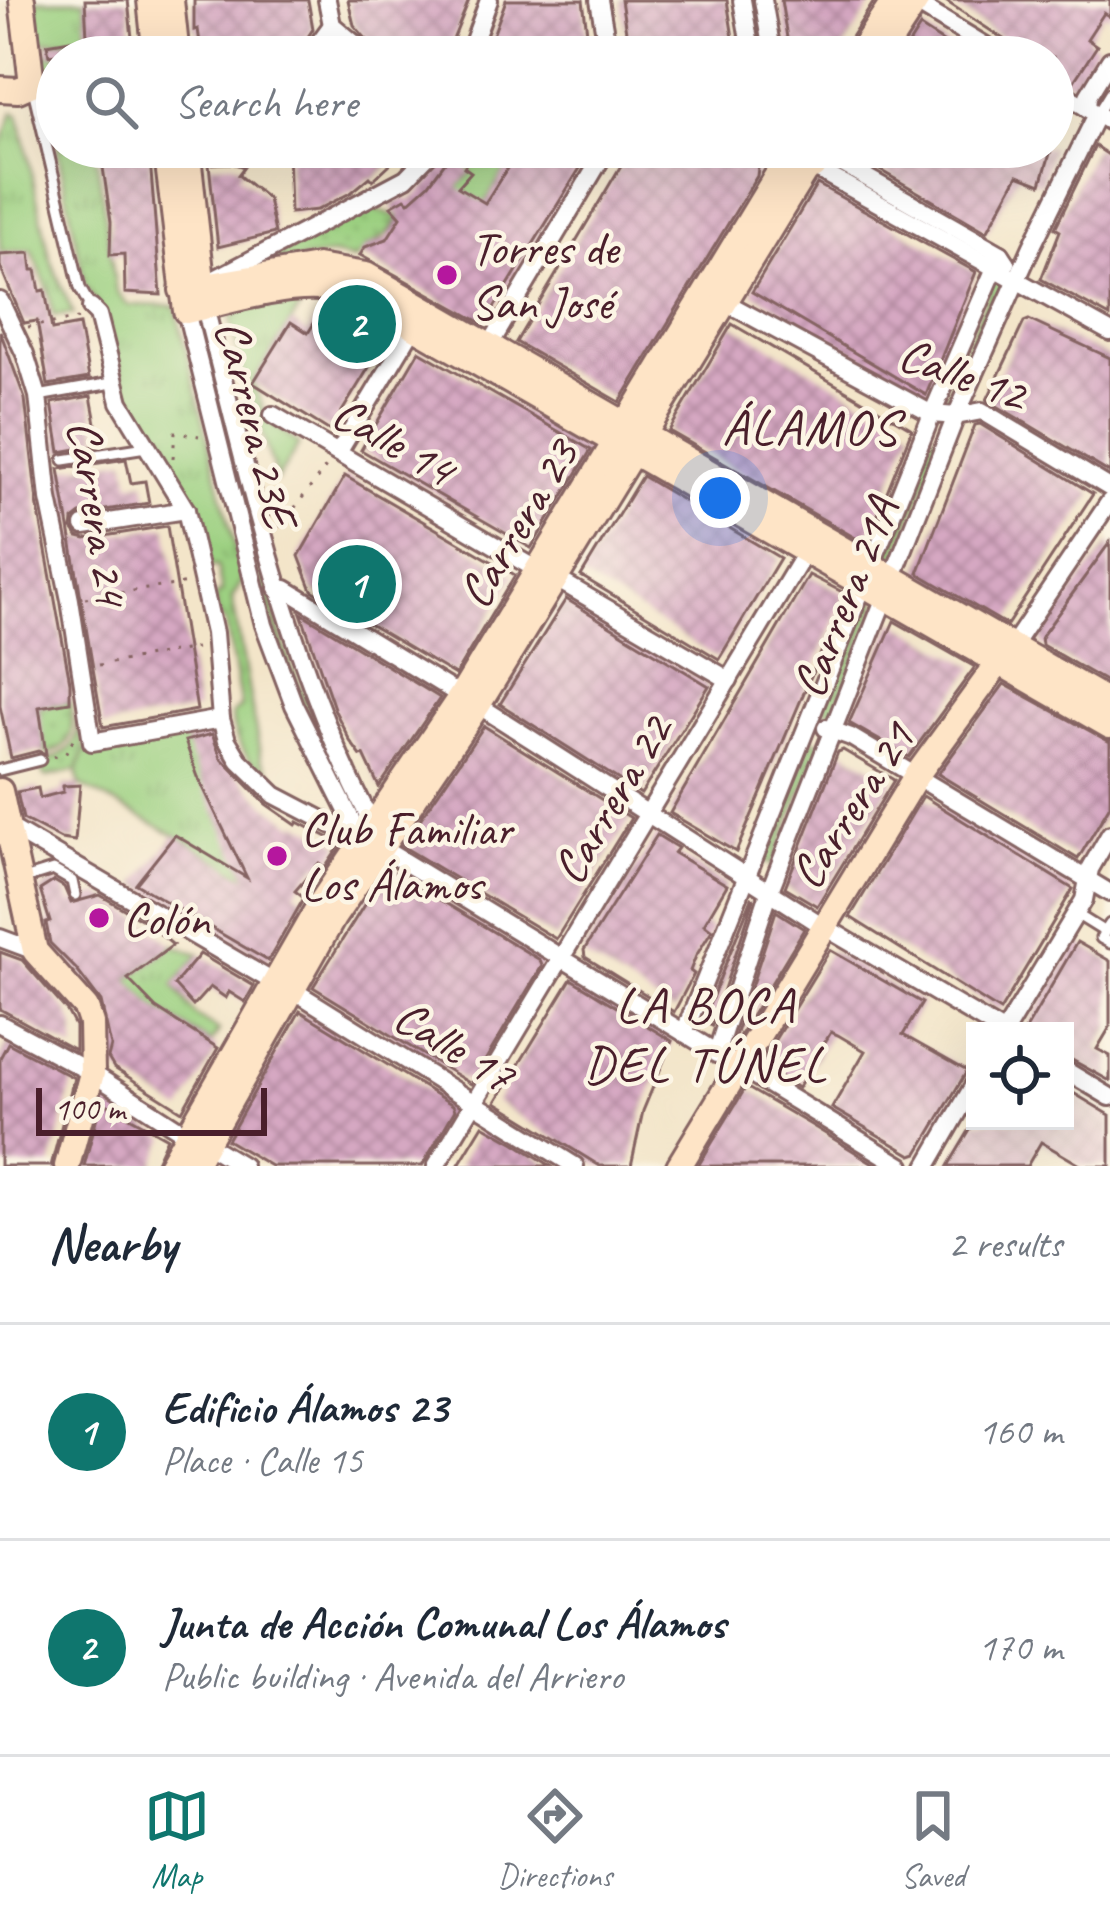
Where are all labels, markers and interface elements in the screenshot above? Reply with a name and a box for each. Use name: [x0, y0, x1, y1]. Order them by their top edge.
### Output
search box: [36, 36, 1074, 168]
icon: search: [78, 69, 144, 135]
text: Search here: [174, 74, 357, 131]
place label: Torres de San José: [471, 218, 622, 333]
marker: Torres de San José: [434, 262, 460, 288]
pin: 2: [318, 279, 396, 369]
street label: Carrera 23E: [201, 314, 312, 538]
street label: Calle 12: [891, 323, 1037, 426]
street label: Calle 14: [322, 382, 469, 502]
district label: ÁLAMOS: [722, 395, 906, 459]
street label: Carrera 24: [54, 416, 143, 613]
street label: Carrera 23: [444, 426, 593, 619]
your location: [690, 468, 750, 528]
street label: Carrera 21A: [778, 487, 913, 706]
pin: 1: [318, 539, 396, 629]
street label: Carrera 22: [538, 702, 687, 895]
street label: Carrera 21: [776, 709, 929, 900]
place label: Club Familiar Los Álamos: [301, 799, 516, 914]
marker: Club Familiar Los Álamos: [264, 843, 290, 869]
place label: Colón: [123, 889, 211, 949]
marker: Colón: [86, 905, 112, 931]
district label: LA BOCA DEL TÚNEL: [584, 973, 828, 1096]
street label: Calle 17: [383, 986, 528, 1107]
map controls: [966, 1022, 1074, 1130]
button: locate: [966, 1022, 1074, 1130]
scale bar: [36, 1082, 267, 1135]
text: 100 m: [54, 1088, 125, 1130]
text: Nearby: [48, 1212, 176, 1276]
text: 2 results: [948, 1220, 1062, 1269]
text: Edificio Álamos 23: [162, 1379, 447, 1436]
text: 1: [78, 1407, 96, 1456]
text: 160 m: [978, 1407, 1062, 1456]
text: Place · Calle 15: [162, 1436, 363, 1485]
text: Junta de Acción Comunal Los Álamos: [162, 1595, 725, 1652]
text: 2: [78, 1623, 96, 1672]
text: 170 m: [978, 1623, 1062, 1672]
text: Public building · Avenida del Arriero: [162, 1652, 623, 1701]
tab: Map: [144, 1783, 210, 1897]
tab: Directions: [498, 1783, 612, 1897]
tab: Saved: [900, 1783, 966, 1897]

